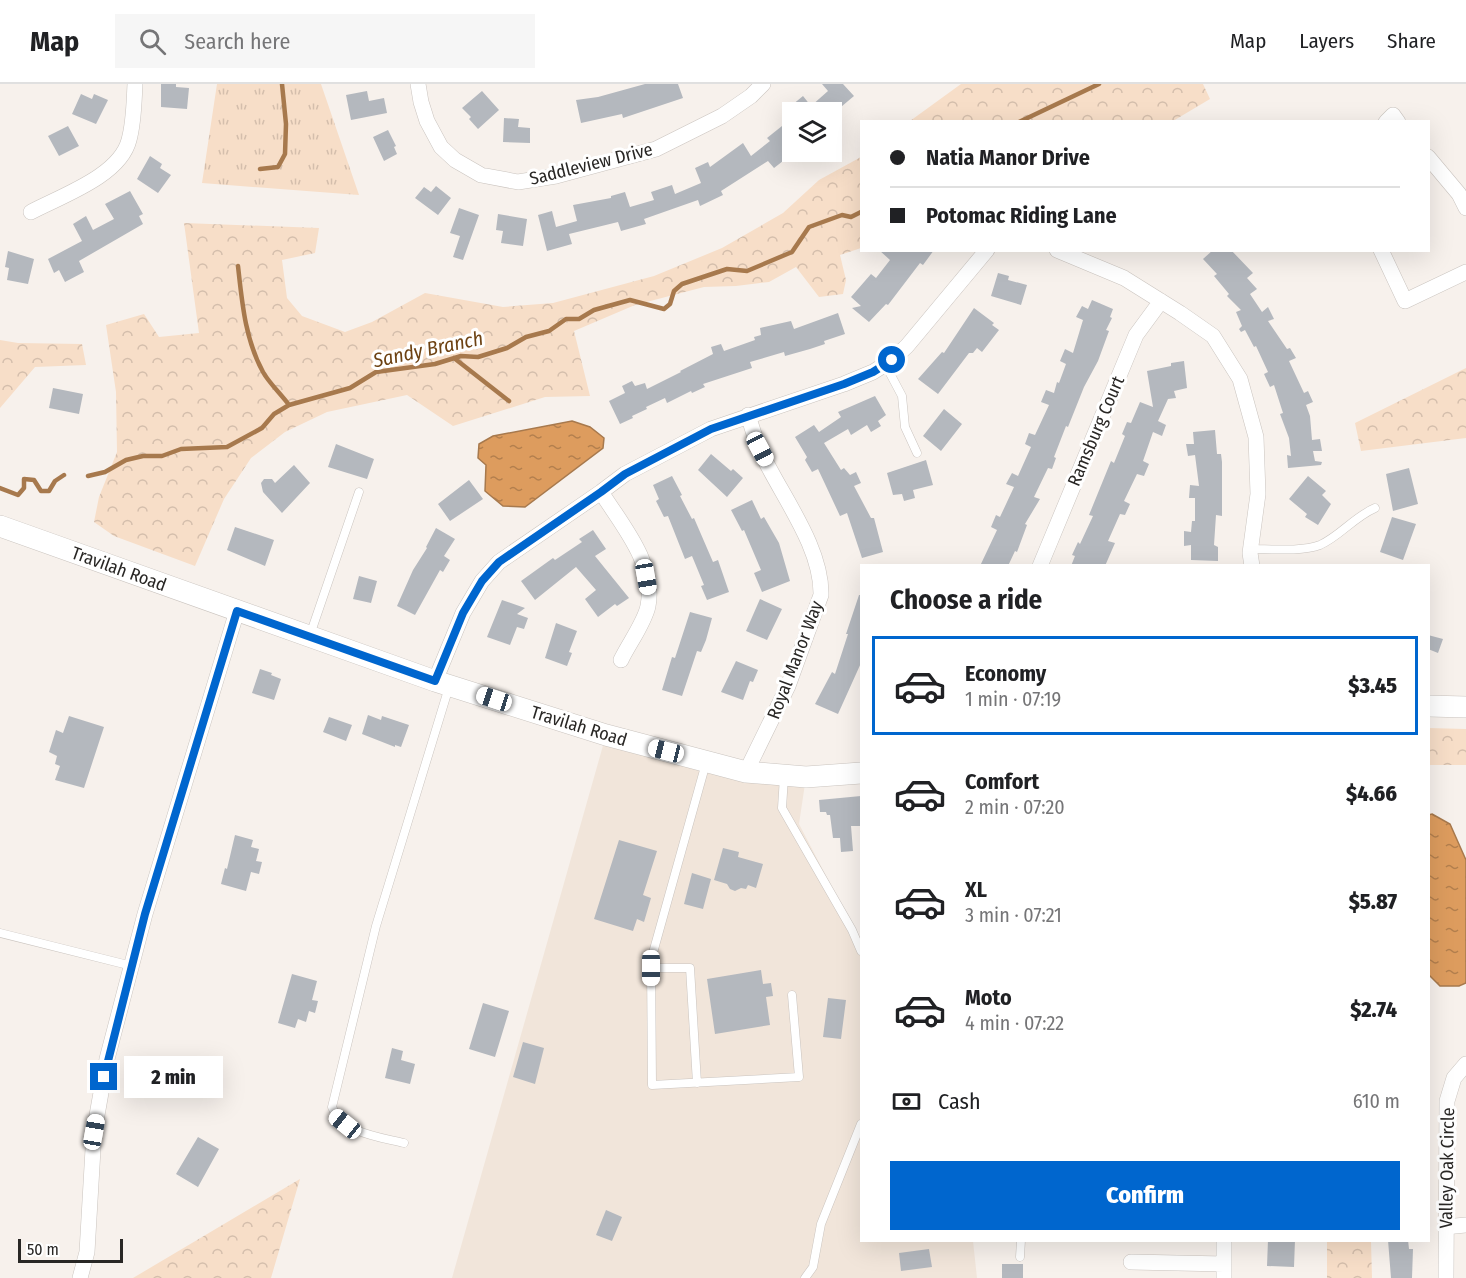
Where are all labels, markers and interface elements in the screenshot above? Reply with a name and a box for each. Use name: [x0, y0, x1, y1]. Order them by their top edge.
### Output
search box: [115, 14, 535, 68]
text: Map: [30, 25, 79, 58]
icon: search: [136, 25, 169, 58]
text: Search here: [184, 28, 290, 55]
text: Map: [1230, 28, 1266, 54]
text: Layers: [1299, 28, 1354, 54]
text: Share: [1387, 28, 1436, 54]
map controls: [782, 102, 842, 162]
button: layers: [782, 102, 842, 162]
street label: Saddleview Drive: [527, 138, 655, 190]
text: Natia Manor Drive: [926, 144, 1090, 171]
text: Potomac Riding Lane: [926, 202, 1117, 229]
water label: Sandy Branch: [370, 326, 485, 373]
route start: [878, 346, 905, 373]
street label: Ramsburg Court: [1063, 373, 1129, 489]
car: [744, 429, 776, 469]
street label: Travilah Road: [69, 542, 169, 596]
car: [634, 558, 658, 596]
text: Choose a ride: [890, 584, 1042, 616]
street label: Royal Manor Way: [762, 598, 828, 722]
icon: car: [893, 659, 947, 713]
text: Economy: [965, 660, 1046, 687]
text: $3.45: [1348, 672, 1397, 699]
car: [474, 685, 514, 713]
text: 1 min · 07:19: [965, 687, 1061, 711]
street label: Travilah Road: [528, 701, 630, 751]
car: [646, 738, 686, 764]
icon: car: [893, 767, 947, 821]
text: Comfort: [965, 768, 1039, 795]
text: $4.66: [1346, 780, 1397, 807]
text: 2 min · 07:20: [965, 795, 1065, 819]
icon: car: [893, 875, 947, 929]
text: XL: [965, 876, 987, 903]
text: $5.87: [1349, 888, 1397, 915]
text: 3 min · 07:21: [965, 903, 1062, 927]
car: [642, 950, 660, 986]
icon: car: [893, 983, 947, 1037]
text: Moto: [965, 984, 1012, 1011]
text: $2.74: [1350, 996, 1397, 1023]
text: 4 min · 07:22: [965, 1011, 1064, 1035]
callout: 2 min: [125, 1056, 224, 1098]
route end: [90, 1063, 117, 1090]
text: 2 min: [151, 1065, 196, 1089]
icon: cash: [890, 1085, 923, 1118]
text: Cash: [938, 1088, 981, 1115]
text: 610 m: [1353, 1089, 1400, 1113]
car: [325, 1106, 365, 1142]
street label: Valley Oak Circle: [1435, 1107, 1459, 1229]
car: [82, 1113, 106, 1151]
button: Confirm: [890, 1161, 1400, 1230]
scale bar: [18, 1236, 123, 1264]
text: 50 m: [27, 1240, 59, 1259]

